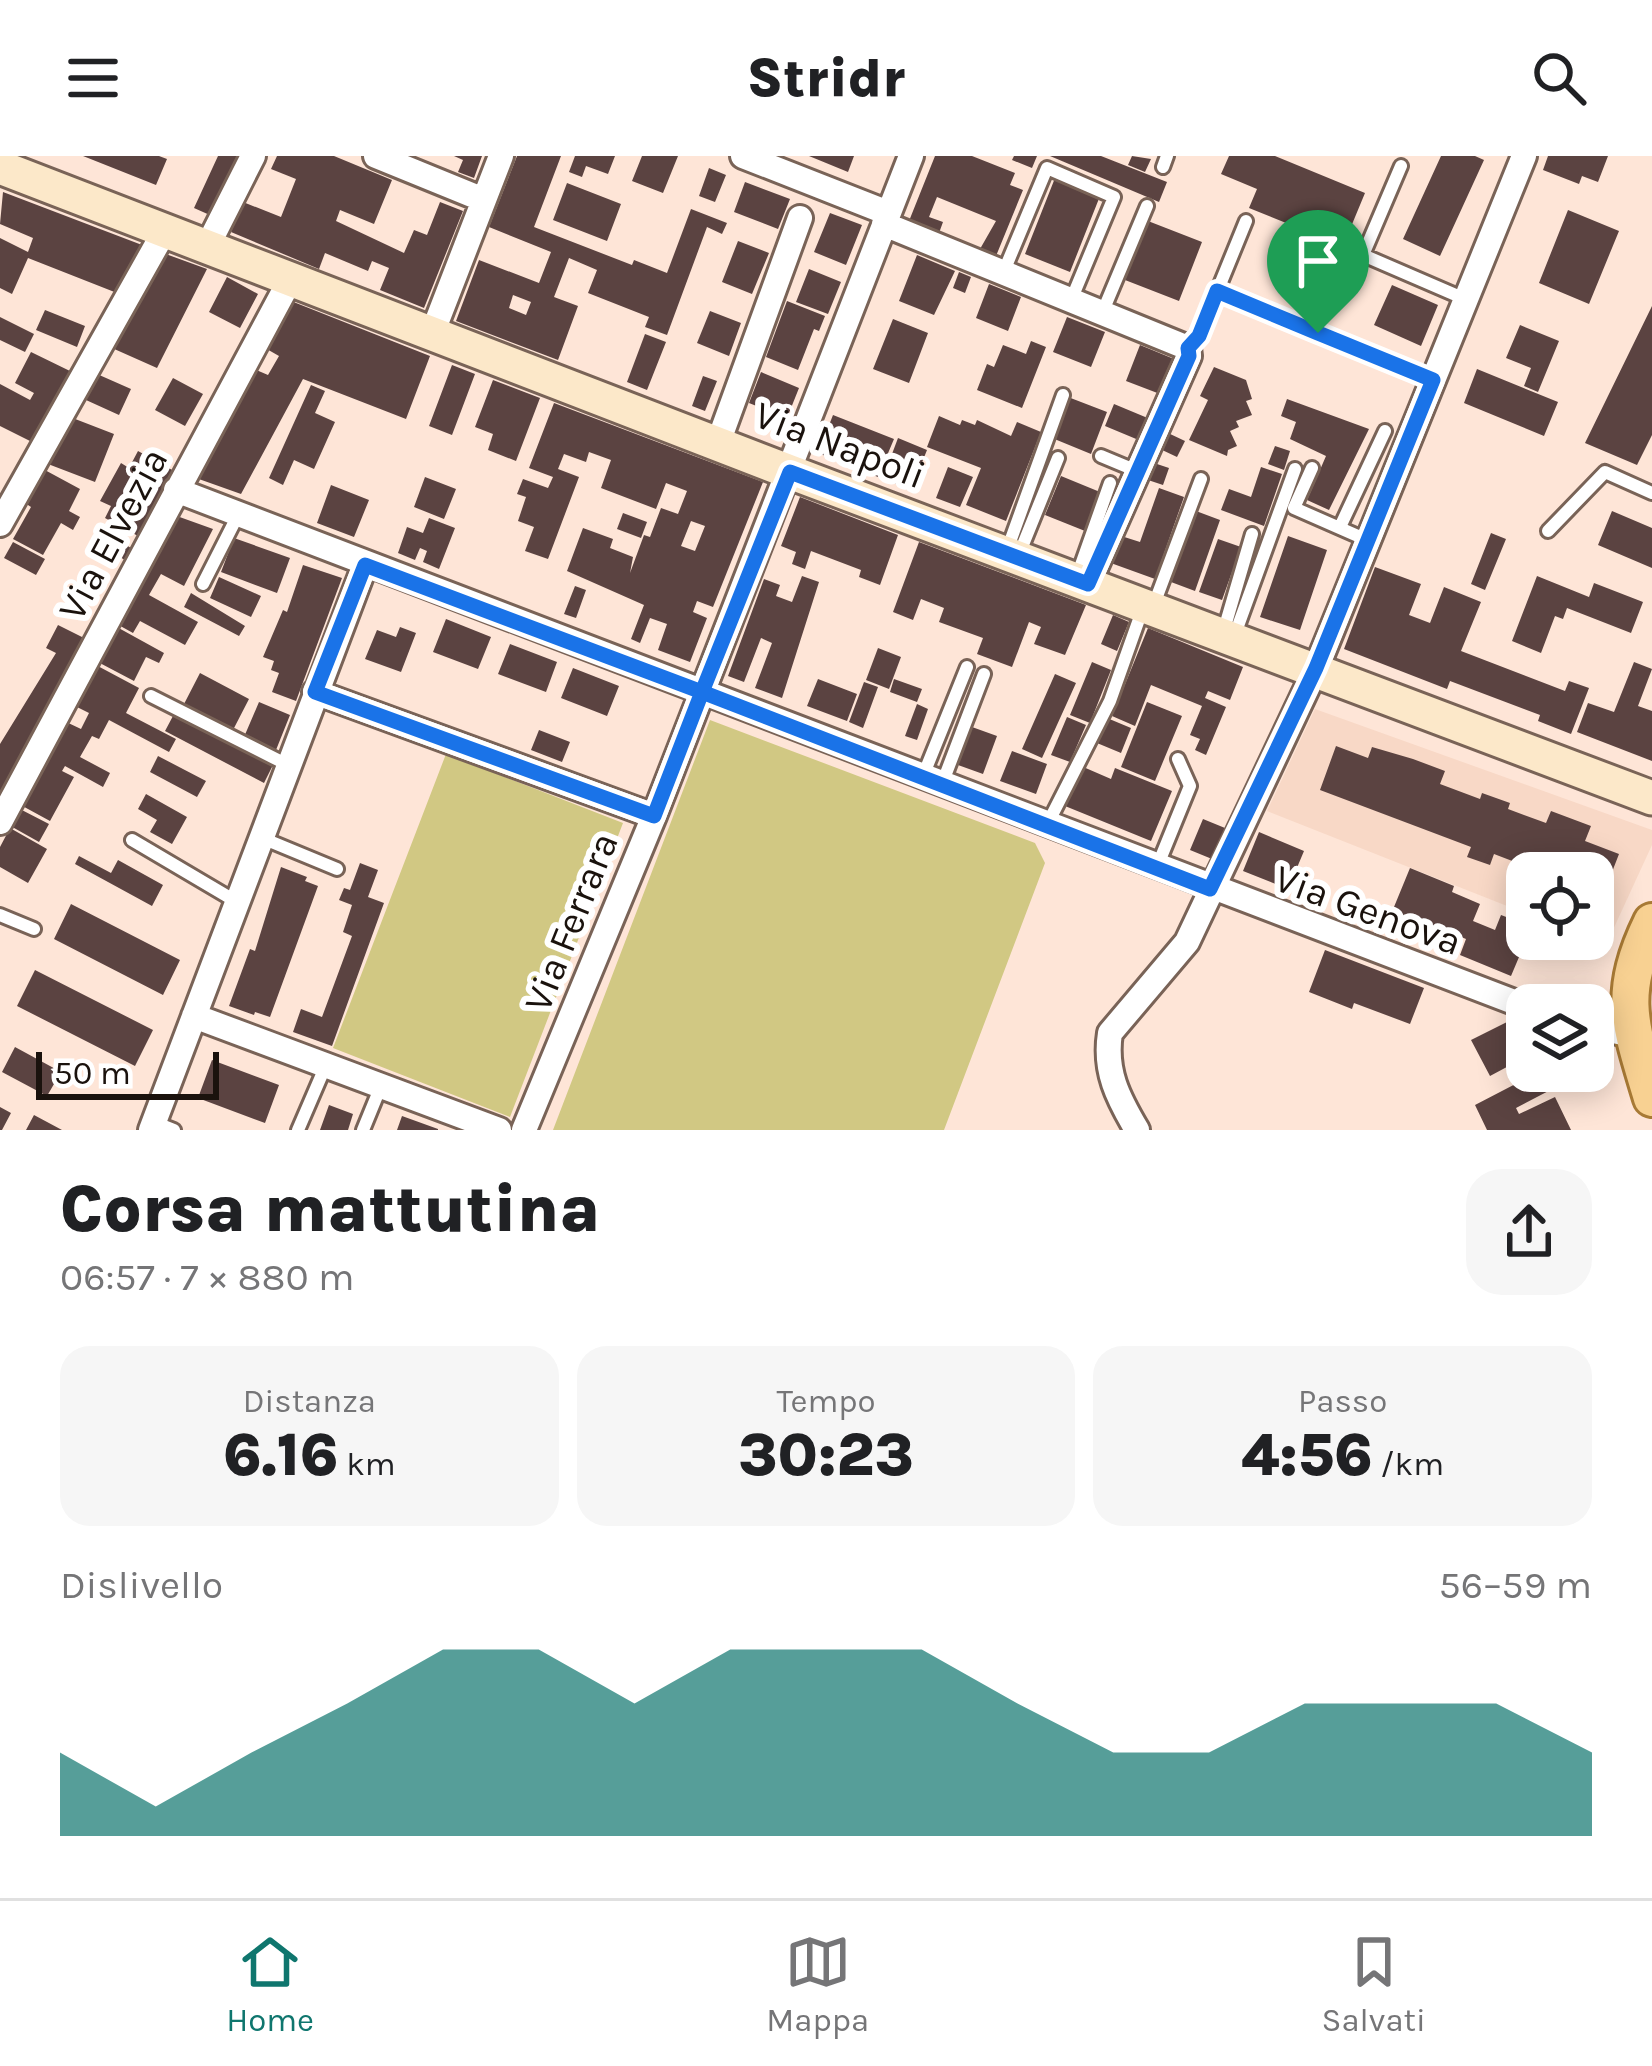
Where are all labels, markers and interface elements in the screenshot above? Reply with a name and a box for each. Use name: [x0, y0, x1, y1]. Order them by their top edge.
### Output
icon: menu: [60, 45, 126, 111]
icon: search: [1526, 45, 1592, 111]
text: Stridr: [747, 46, 905, 110]
pin: [1267, 210, 1369, 333]
icon: arrive: [1285, 228, 1351, 294]
street label: Via Napoli: [748, 391, 932, 499]
street label: Via Elvezia: [48, 440, 178, 628]
street label: Via Ferrara: [514, 826, 628, 1018]
map controls: [1506, 852, 1614, 1092]
button: locate: [1506, 852, 1614, 960]
street label: Via Genova: [1268, 855, 1468, 965]
button: layers: [1506, 984, 1614, 1092]
scale bar: [36, 1046, 219, 1099]
text: 50 m: [54, 1054, 131, 1092]
button: share: [1466, 1169, 1592, 1295]
text: Corsa mattutina: [60, 1170, 600, 1248]
text: 06:57 · 7 × 880 m: [60, 1254, 354, 1300]
text: Distanza: [243, 1382, 376, 1420]
text: Tempo: [776, 1382, 876, 1420]
text: Passo: [1298, 1382, 1387, 1420]
text: 6.16: [223, 1420, 338, 1490]
text: 30:23: [738, 1420, 914, 1490]
text: 4:56: [1241, 1420, 1373, 1490]
text: km: [338, 1445, 396, 1483]
text: /km: [1373, 1445, 1444, 1483]
text: Dislivello: [60, 1562, 223, 1608]
text: 56–59 m: [1439, 1562, 1592, 1608]
tab: Home: [226, 1929, 314, 2039]
tab: Mappa: [766, 1929, 869, 2039]
tab: Salvati: [1322, 1929, 1426, 2039]

